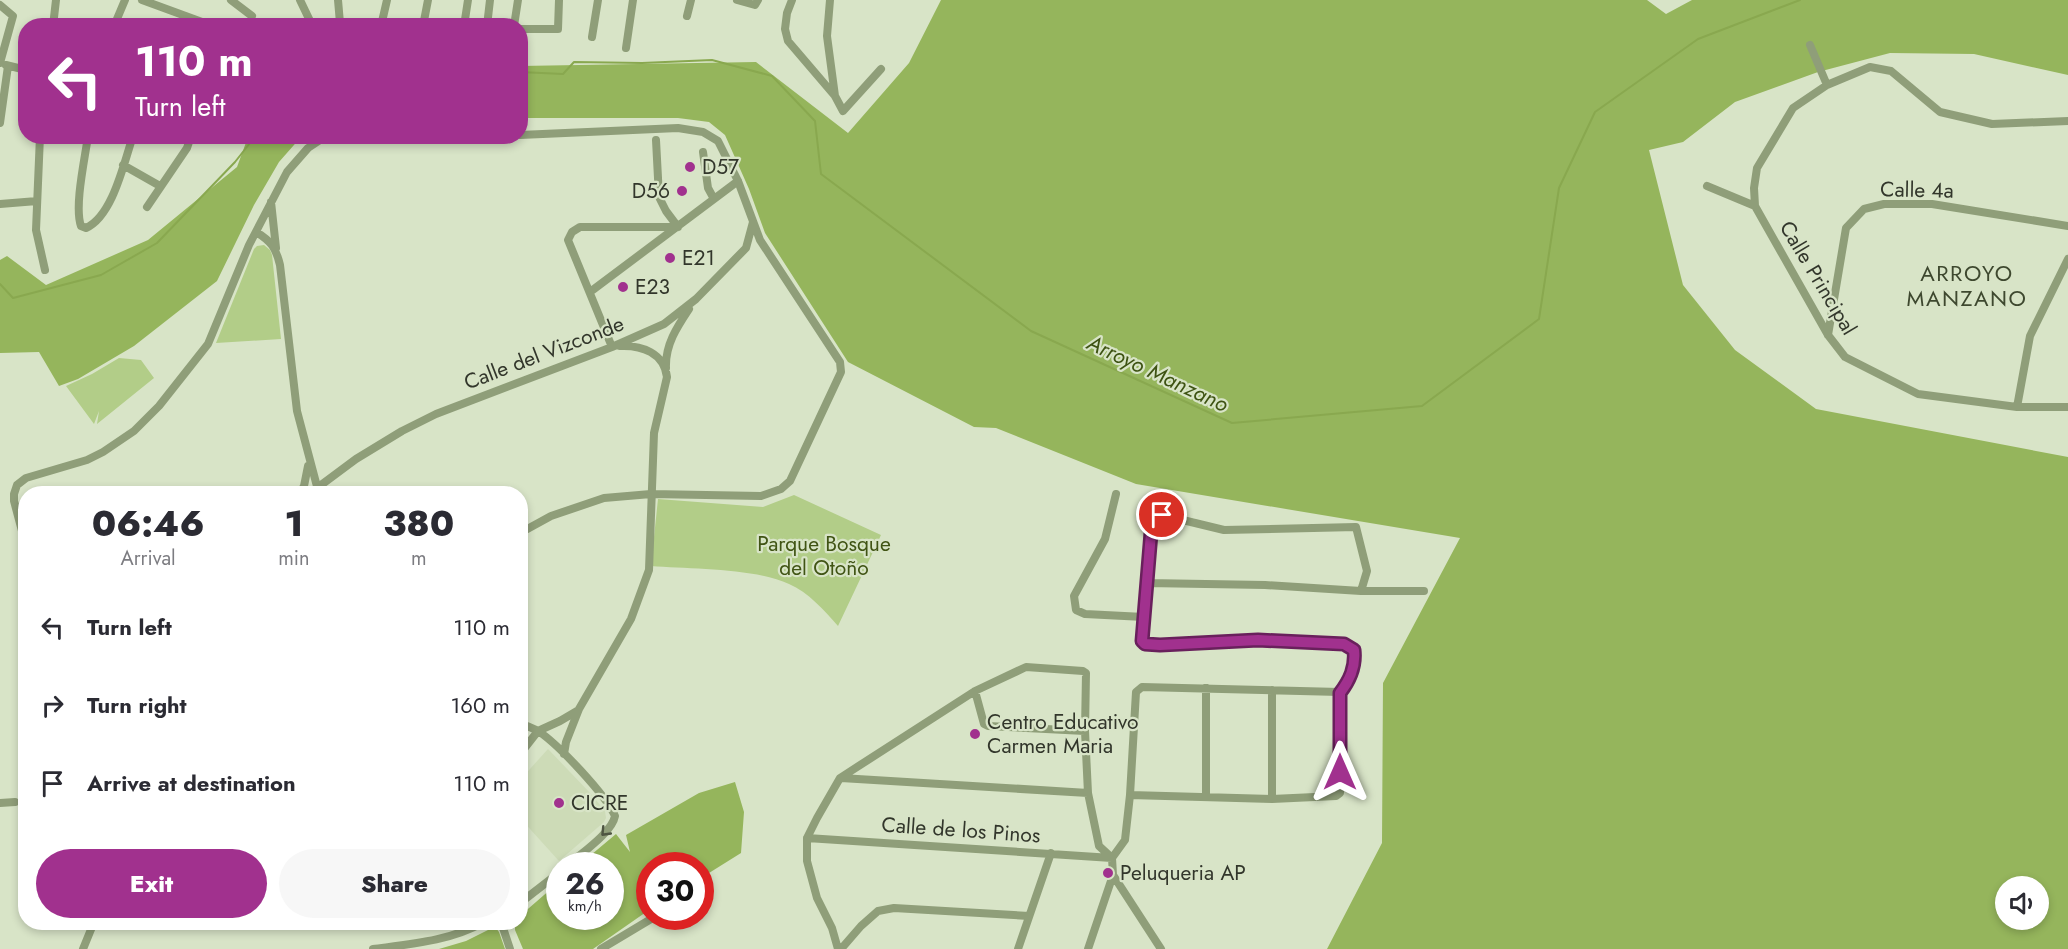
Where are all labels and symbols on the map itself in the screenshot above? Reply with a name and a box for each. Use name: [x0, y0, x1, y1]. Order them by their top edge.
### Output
place label: D57: [702, 152, 739, 182]
marker: D57: [683, 160, 697, 174]
street label: Calle 4a: [1880, 174, 1954, 206]
place label: D56: [632, 176, 670, 206]
marker: D56: [675, 184, 689, 198]
street label: Calle Principal: [1772, 215, 1864, 341]
place label: E21: [682, 243, 715, 273]
marker: E21: [663, 251, 677, 265]
district label: ARROYO MANZANO: [1907, 257, 2027, 314]
place label: E23: [635, 272, 670, 302]
marker: E23: [616, 280, 630, 294]
street label: Calle del Vizconde: [460, 309, 629, 397]
water label: Arroyo Manzano: [1081, 326, 1234, 420]
pin: [1136, 489, 1187, 540]
park label: Parque Bosque del Otoño: [757, 529, 891, 583]
place label: Centro Educativo Carmen Maria: [987, 707, 1139, 761]
marker: Centro Educativo Carmen Maria: [968, 727, 982, 741]
position arrow: [1308, 740, 1372, 804]
place label: CICRE: [571, 788, 628, 818]
marker: CICRE: [552, 796, 566, 810]
street label: Calle de los Pinos: [880, 809, 1042, 851]
one-way arrow: [601, 824, 612, 835]
speed limit sign: 30: [636, 852, 714, 930]
place label: Peluqueria AP: [1120, 858, 1246, 888]
marker: Peluqueria AP: [1101, 866, 1115, 880]

